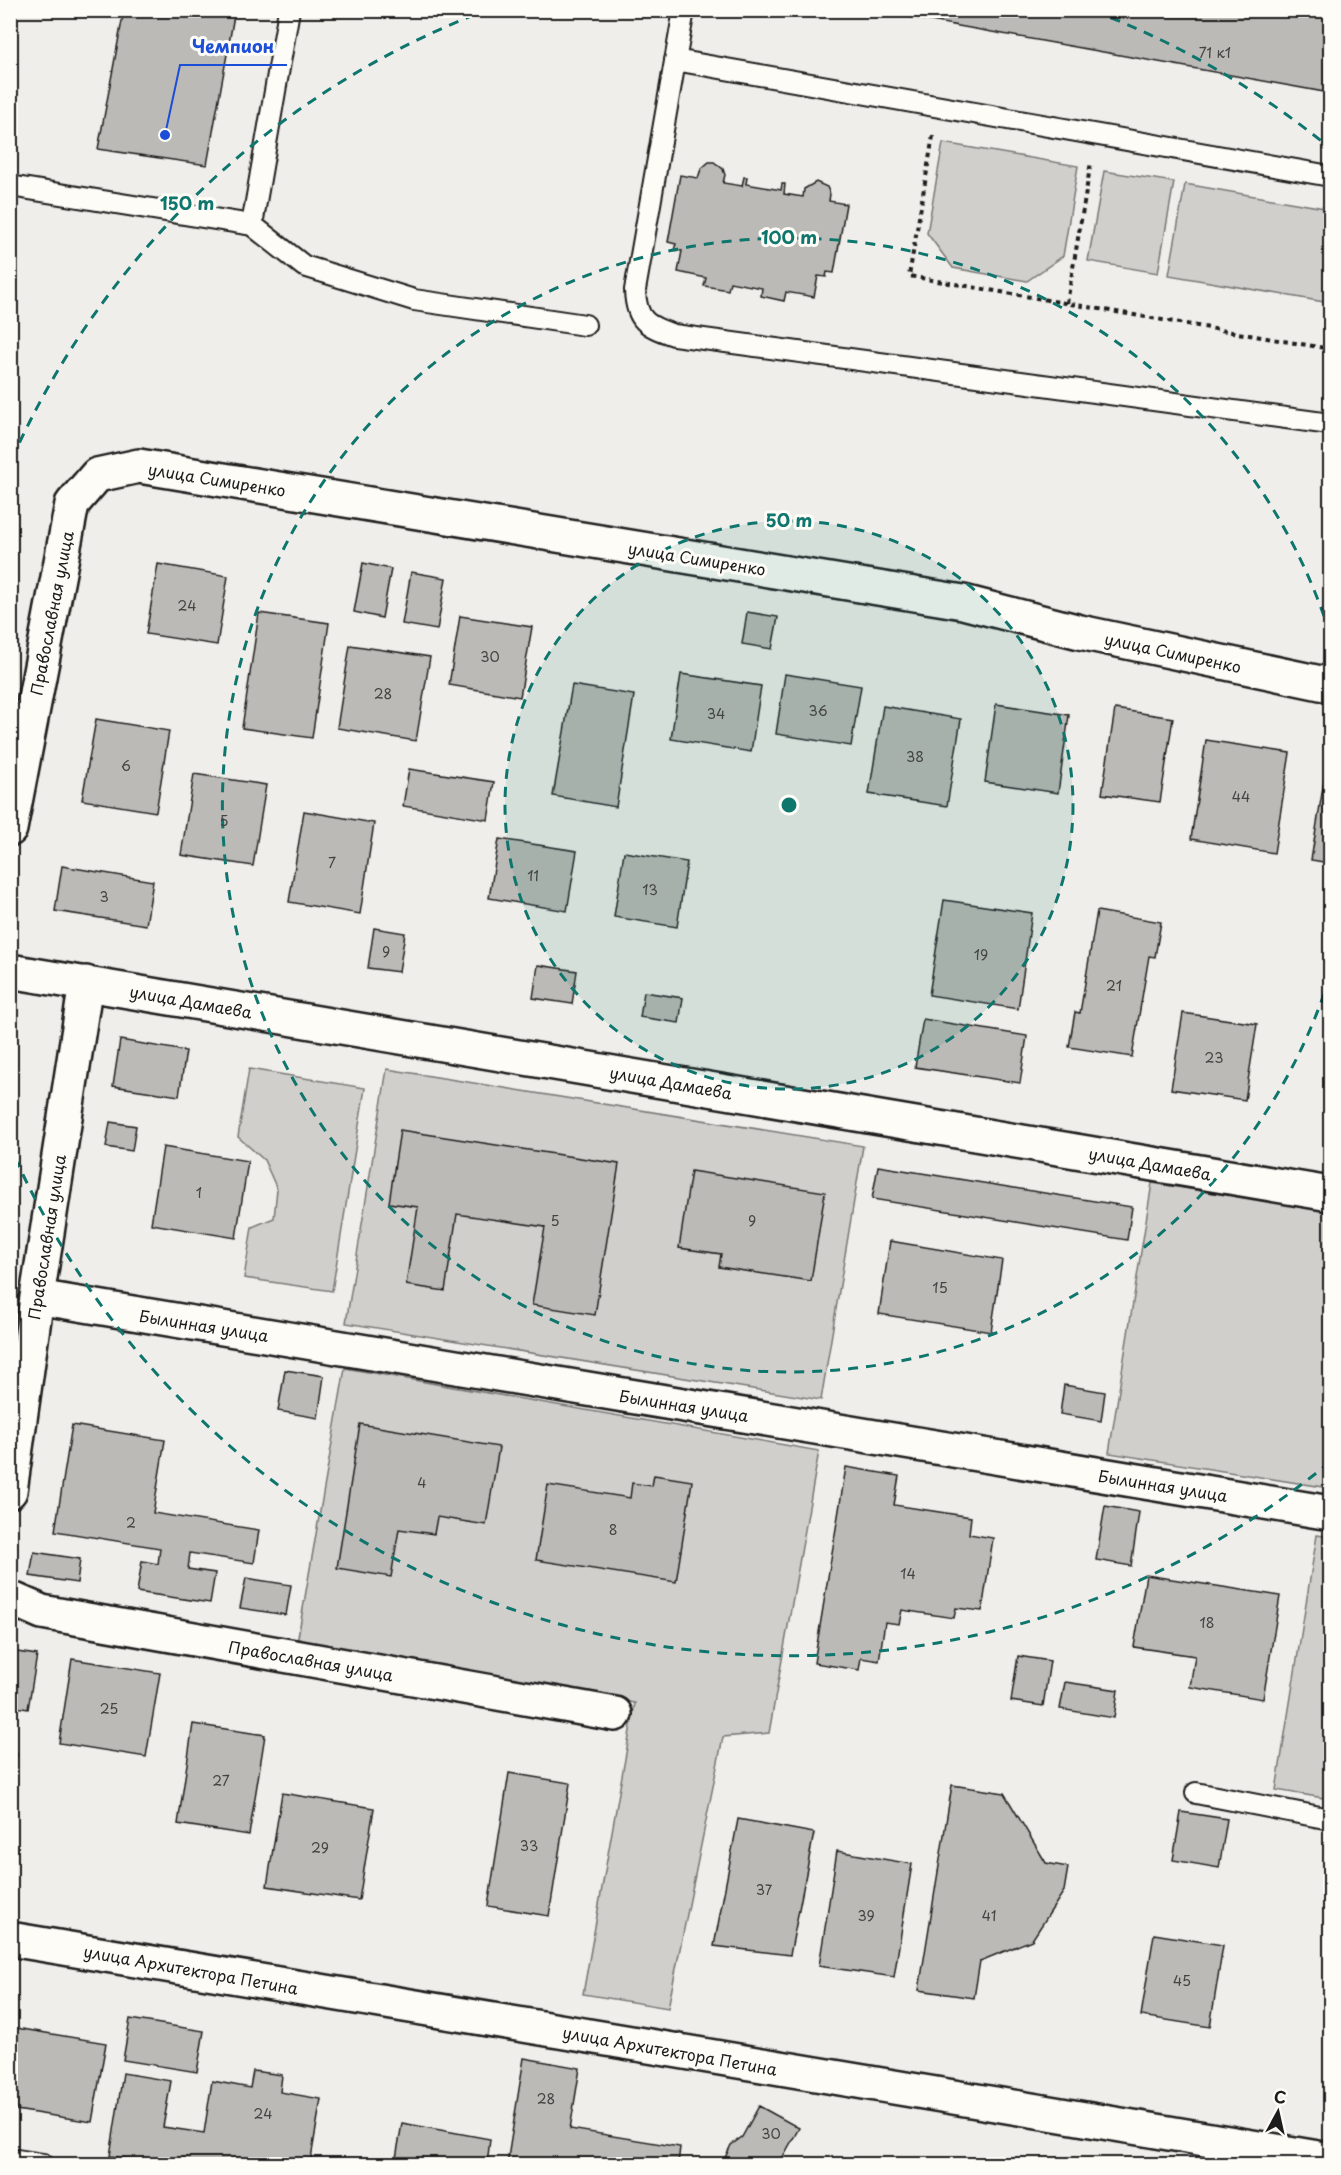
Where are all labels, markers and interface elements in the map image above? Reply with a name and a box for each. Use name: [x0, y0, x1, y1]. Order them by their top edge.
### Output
callout: Чемпион: [180, 29, 287, 65]
text: Чемпион: [192, 32, 274, 59]
house number: 71 к1: [1199, 42, 1231, 63]
text: 150 m: [160, 189, 214, 216]
text: 100 m: [761, 223, 817, 250]
street label: улица Симиренко: [146, 456, 288, 502]
text: 50 m: [766, 506, 812, 533]
street label: Православная улица: [23, 529, 79, 697]
street label: улица Симиренко: [626, 535, 768, 581]
house number: 24: [178, 595, 196, 616]
street label: улица Симиренко: [1102, 626, 1244, 678]
house number: 30: [480, 646, 500, 667]
house number: 28: [374, 683, 392, 704]
house number: 36: [808, 700, 828, 721]
house number: 34: [707, 703, 725, 724]
house number: 38: [906, 746, 924, 767]
house number: 6: [121, 755, 131, 776]
house number: 44: [1232, 786, 1250, 807]
centre of rings: [779, 795, 799, 815]
house number: 5: [219, 810, 229, 831]
house number: 7: [328, 852, 336, 873]
house number: 11: [527, 865, 539, 886]
house number: 13: [642, 879, 658, 900]
house number: 3: [99, 886, 109, 907]
house number: 9: [382, 941, 390, 962]
house number: 19: [974, 944, 988, 965]
house number: 21: [1106, 975, 1122, 996]
street label: улица Дамаева: [128, 978, 254, 1024]
house number: 23: [1205, 1047, 1223, 1068]
street label: улица Дамаева: [608, 1059, 734, 1105]
street label: улица Дамаева: [1087, 1140, 1213, 1186]
street label: Православная улица: [21, 1153, 71, 1321]
house number: 1: [196, 1182, 202, 1203]
house number: 5: [550, 1210, 560, 1231]
house number: 9: [748, 1210, 756, 1231]
house number: 15: [932, 1277, 948, 1298]
street label: Былинная улица: [138, 1303, 270, 1347]
street label: Былинная улица: [618, 1383, 750, 1427]
street label: Былинная улица: [1097, 1463, 1229, 1507]
house number: 4: [417, 1472, 427, 1493]
house number: 2: [126, 1512, 136, 1533]
house number: 8: [609, 1519, 617, 1540]
house number: 14: [900, 1563, 916, 1584]
house number: 18: [1199, 1612, 1215, 1633]
street label: Православная улица: [227, 1634, 395, 1686]
house number: 25: [100, 1698, 118, 1719]
house number: 27: [212, 1770, 230, 1791]
house number: 33: [520, 1835, 538, 1856]
house number: 29: [311, 1837, 329, 1858]
house number: 37: [756, 1879, 773, 1900]
house number: 39: [857, 1905, 875, 1926]
house number: 41: [982, 1905, 996, 1926]
street label: улица Архитектора Петина: [82, 1938, 300, 2000]
house number: 45: [1173, 1970, 1191, 1991]
street label: улица Архитектора Петина: [561, 2019, 779, 2081]
north arrow: [1248, 2082, 1308, 2142]
text: С: [1273, 2083, 1288, 2109]
house number: 28: [537, 2088, 555, 2109]
house number: 24: [254, 2103, 272, 2124]
house number: 30: [761, 2123, 781, 2144]

